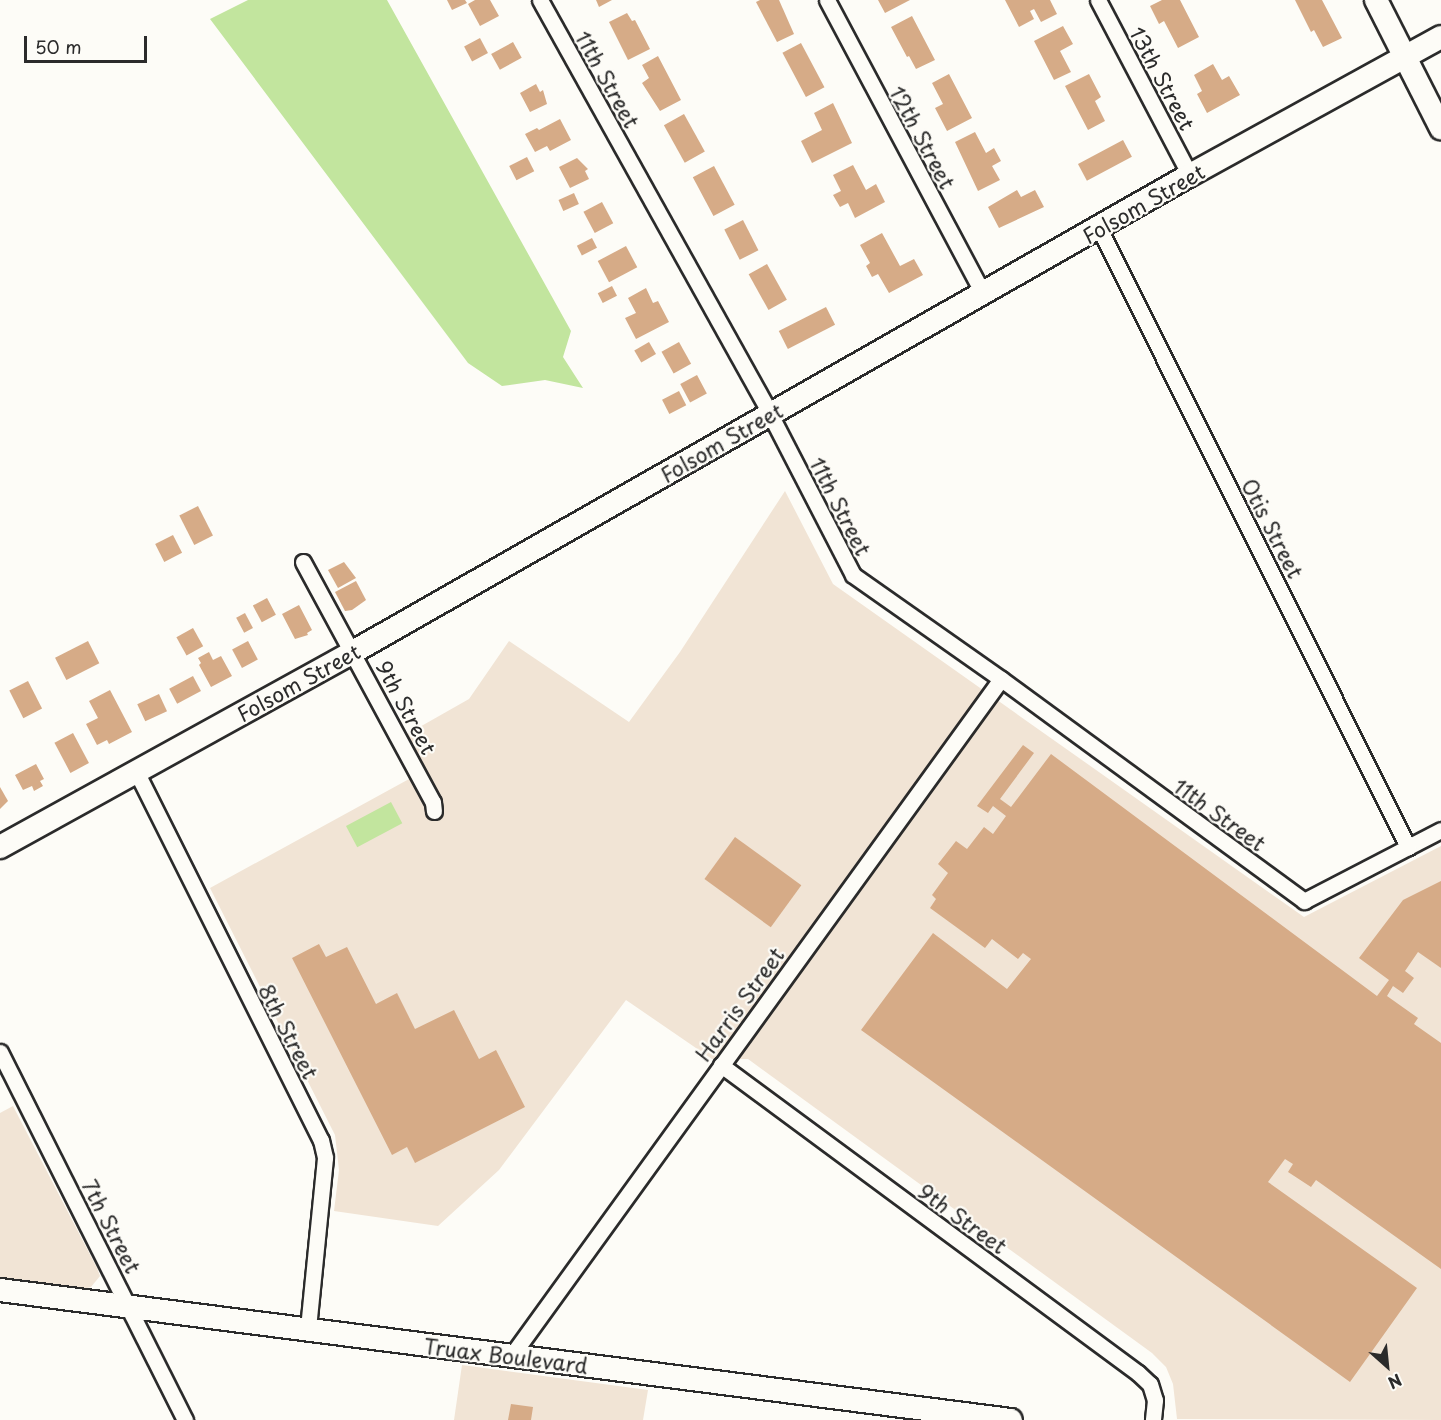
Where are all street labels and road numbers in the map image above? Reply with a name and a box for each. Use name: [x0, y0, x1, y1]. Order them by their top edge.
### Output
street label: 13th Street: [1125, 22, 1201, 134]
street label: 11th Street: [571, 25, 645, 133]
street label: 12th Street: [885, 80, 961, 194]
street label: Folsom Street: [1077, 158, 1209, 248]
street label: Folsom Street: [655, 397, 787, 487]
street label: 11th Street: [805, 452, 877, 560]
street label: Otis Street: [1237, 473, 1309, 583]
street label: Folsom Street: [232, 638, 364, 726]
street label: 9th Street: [372, 656, 442, 758]
street label: 11th Street: [1169, 772, 1271, 856]
street label: Harris Street: [689, 942, 789, 1066]
street label: 8th Street: [254, 979, 324, 1083]
street label: 7th Street: [78, 1175, 146, 1277]
street label: 9th Street: [914, 1178, 1012, 1258]
street label: Truax Boulevard: [423, 1332, 589, 1378]

